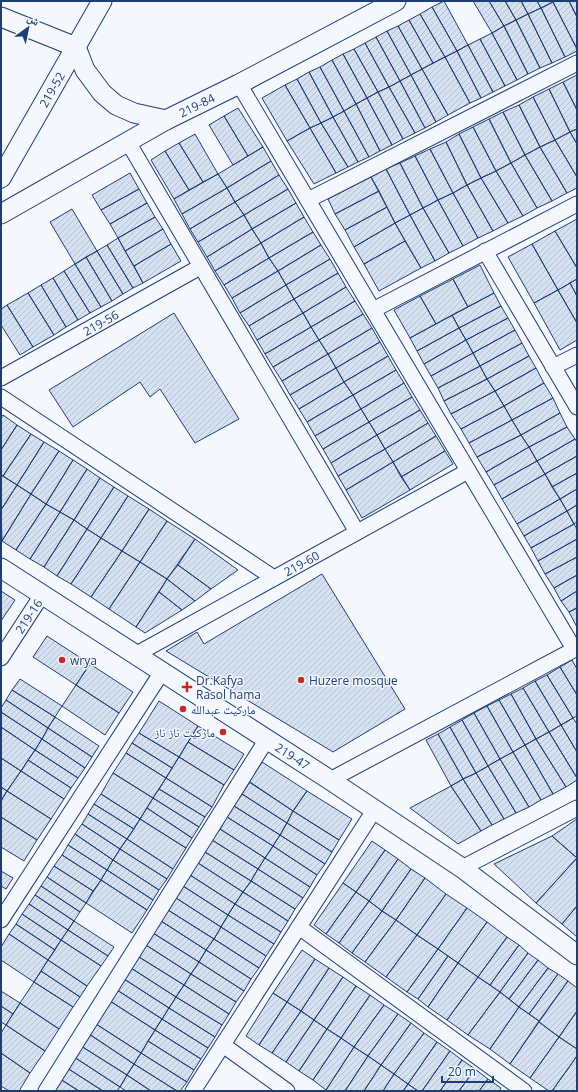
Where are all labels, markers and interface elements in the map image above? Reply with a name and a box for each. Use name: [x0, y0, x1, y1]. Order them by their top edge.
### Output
north arrow: [8, 8, 48, 48]
text: ش: [24, 10, 43, 30]
street label: 219-52: [35, 68, 68, 110]
street label: 219-84: [176, 89, 218, 121]
street label: 219-56: [80, 306, 122, 339]
street label: 219-60: [280, 546, 322, 580]
street label: 219-16: [11, 595, 46, 637]
place label: wrya: [70, 652, 97, 669]
marker: wrya: [57, 655, 67, 665]
place label: Dr.Kafya Rasol hama: [196, 672, 261, 703]
place label: Huzere mosque: [309, 672, 398, 689]
marker: Huzere mosque: [296, 675, 306, 685]
marker: Dr.Kafya Rasol hama: [181, 681, 193, 693]
place label: ماركيت عبدالله: [191, 701, 255, 718]
marker: ماركيت عبدالله: [178, 704, 188, 714]
place label: ماركيت ناز ناز: [154, 724, 215, 741]
marker: ماركيت ناز ناز: [218, 727, 228, 737]
street label: 219-47: [272, 738, 313, 774]
scale bar: [442, 1058, 493, 1084]
text: 20 m: [448, 1063, 476, 1080]

